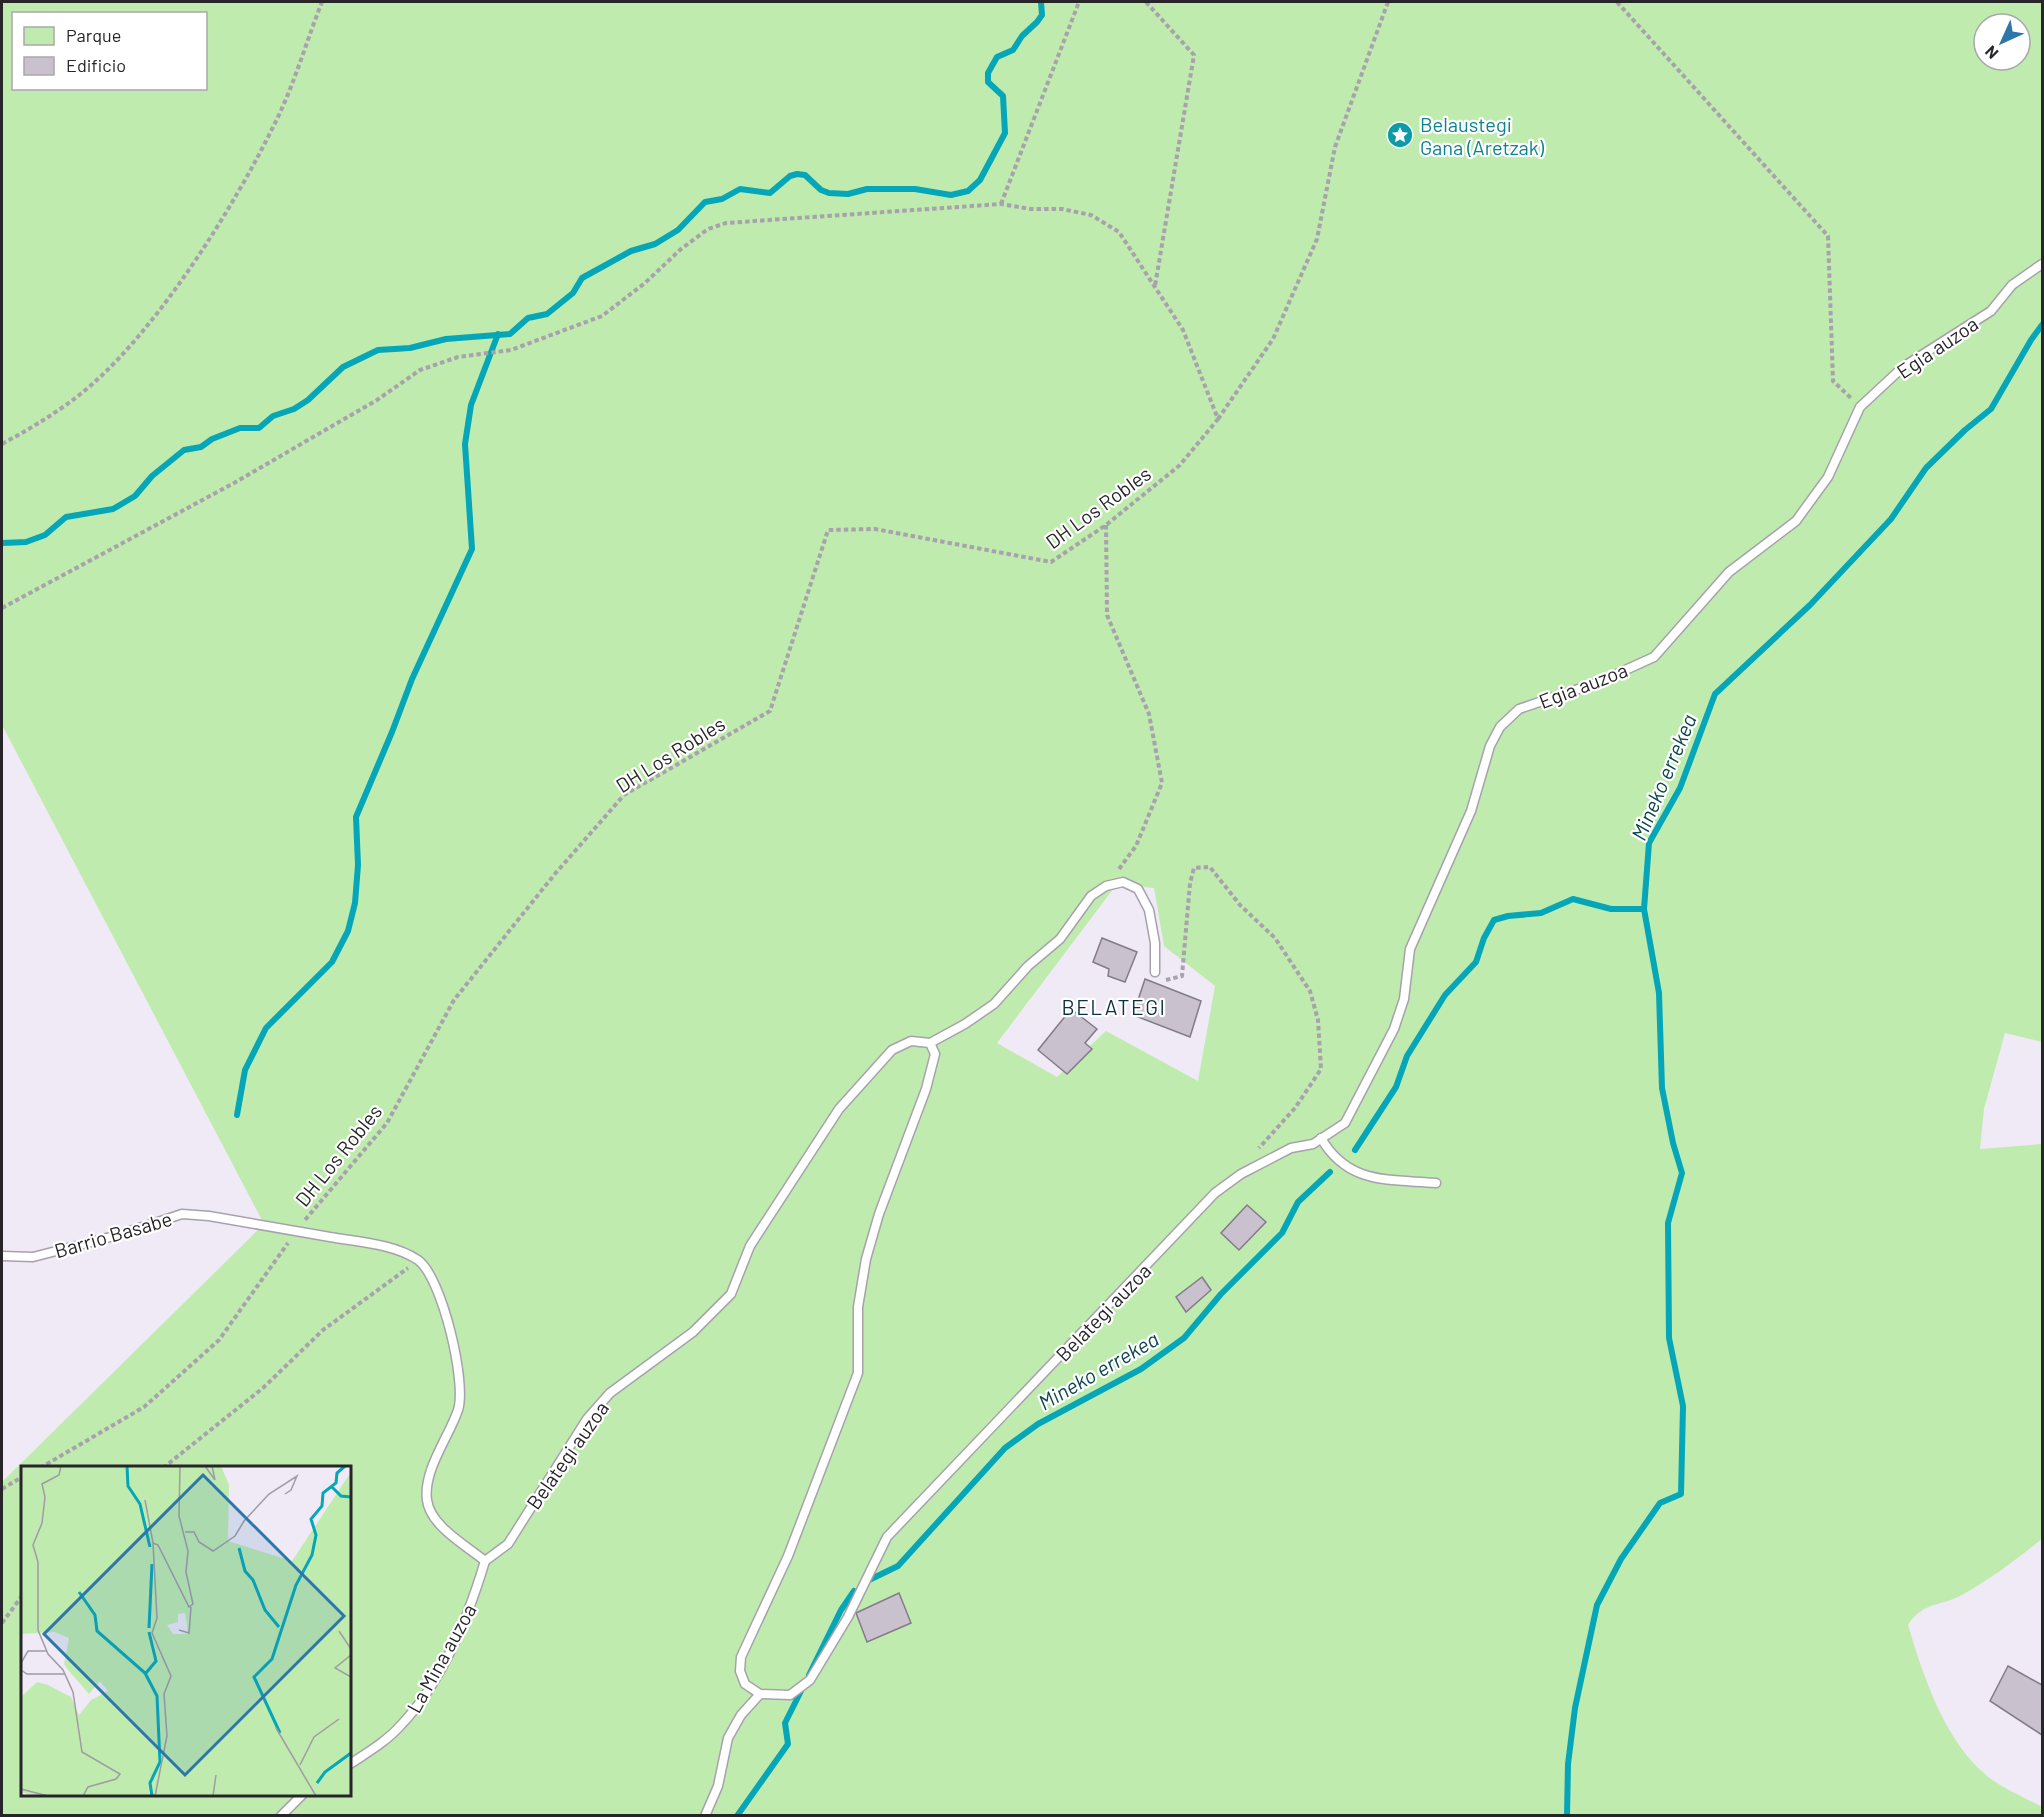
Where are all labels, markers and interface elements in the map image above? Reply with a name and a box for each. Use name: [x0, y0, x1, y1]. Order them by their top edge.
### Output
legend: [12, 12, 207, 90]
north arrow: [1972, 12, 2032, 72]
text: Parque: [66, 24, 121, 46]
text: N: [1981, 42, 2002, 63]
text: Edificio: [66, 54, 126, 76]
place label: Belaustegi Gana (Aretzak): [1420, 112, 1545, 159]
place icon: Belaustegi Gana (Aretzak): [1385, 120, 1415, 150]
street label: Egia auzoa: [1892, 311, 1982, 383]
street label: DH Los Robles: [1041, 461, 1155, 553]
street label: Egia auzoa: [1535, 657, 1631, 713]
water label: Mineko errekea: [1625, 710, 1701, 844]
street label: DH Los Robles: [611, 711, 729, 797]
district label: BELATEGI: [1061, 994, 1167, 1019]
street label: DH Los Robles: [290, 1099, 386, 1211]
street label: Barrio Basabe: [51, 1206, 175, 1262]
street label: Belategi auzoa: [1050, 1258, 1156, 1366]
water label: Mineko errekea: [1033, 1326, 1163, 1414]
street label: Belategi auzoa: [521, 1396, 613, 1514]
inset map: [21, 1466, 351, 1796]
street label: La Mina auzoa: [401, 1599, 481, 1717]

